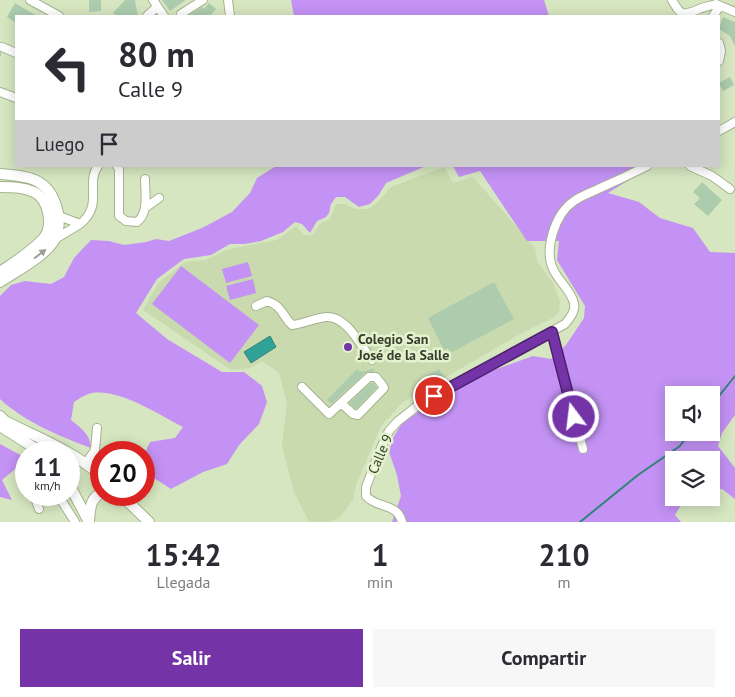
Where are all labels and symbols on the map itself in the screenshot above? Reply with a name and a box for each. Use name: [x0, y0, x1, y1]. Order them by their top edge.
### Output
one-way arrow: [33, 249, 46, 260]
place label: Colegio San José de la Salle: [357, 330, 449, 364]
marker: Colegio San José de la Salle: [342, 341, 354, 353]
pin: [413, 375, 455, 417]
position arrow: [547, 390, 599, 442]
street label: Calle 9: [364, 431, 396, 477]
speed limit sign: 20: [90, 441, 155, 506]

